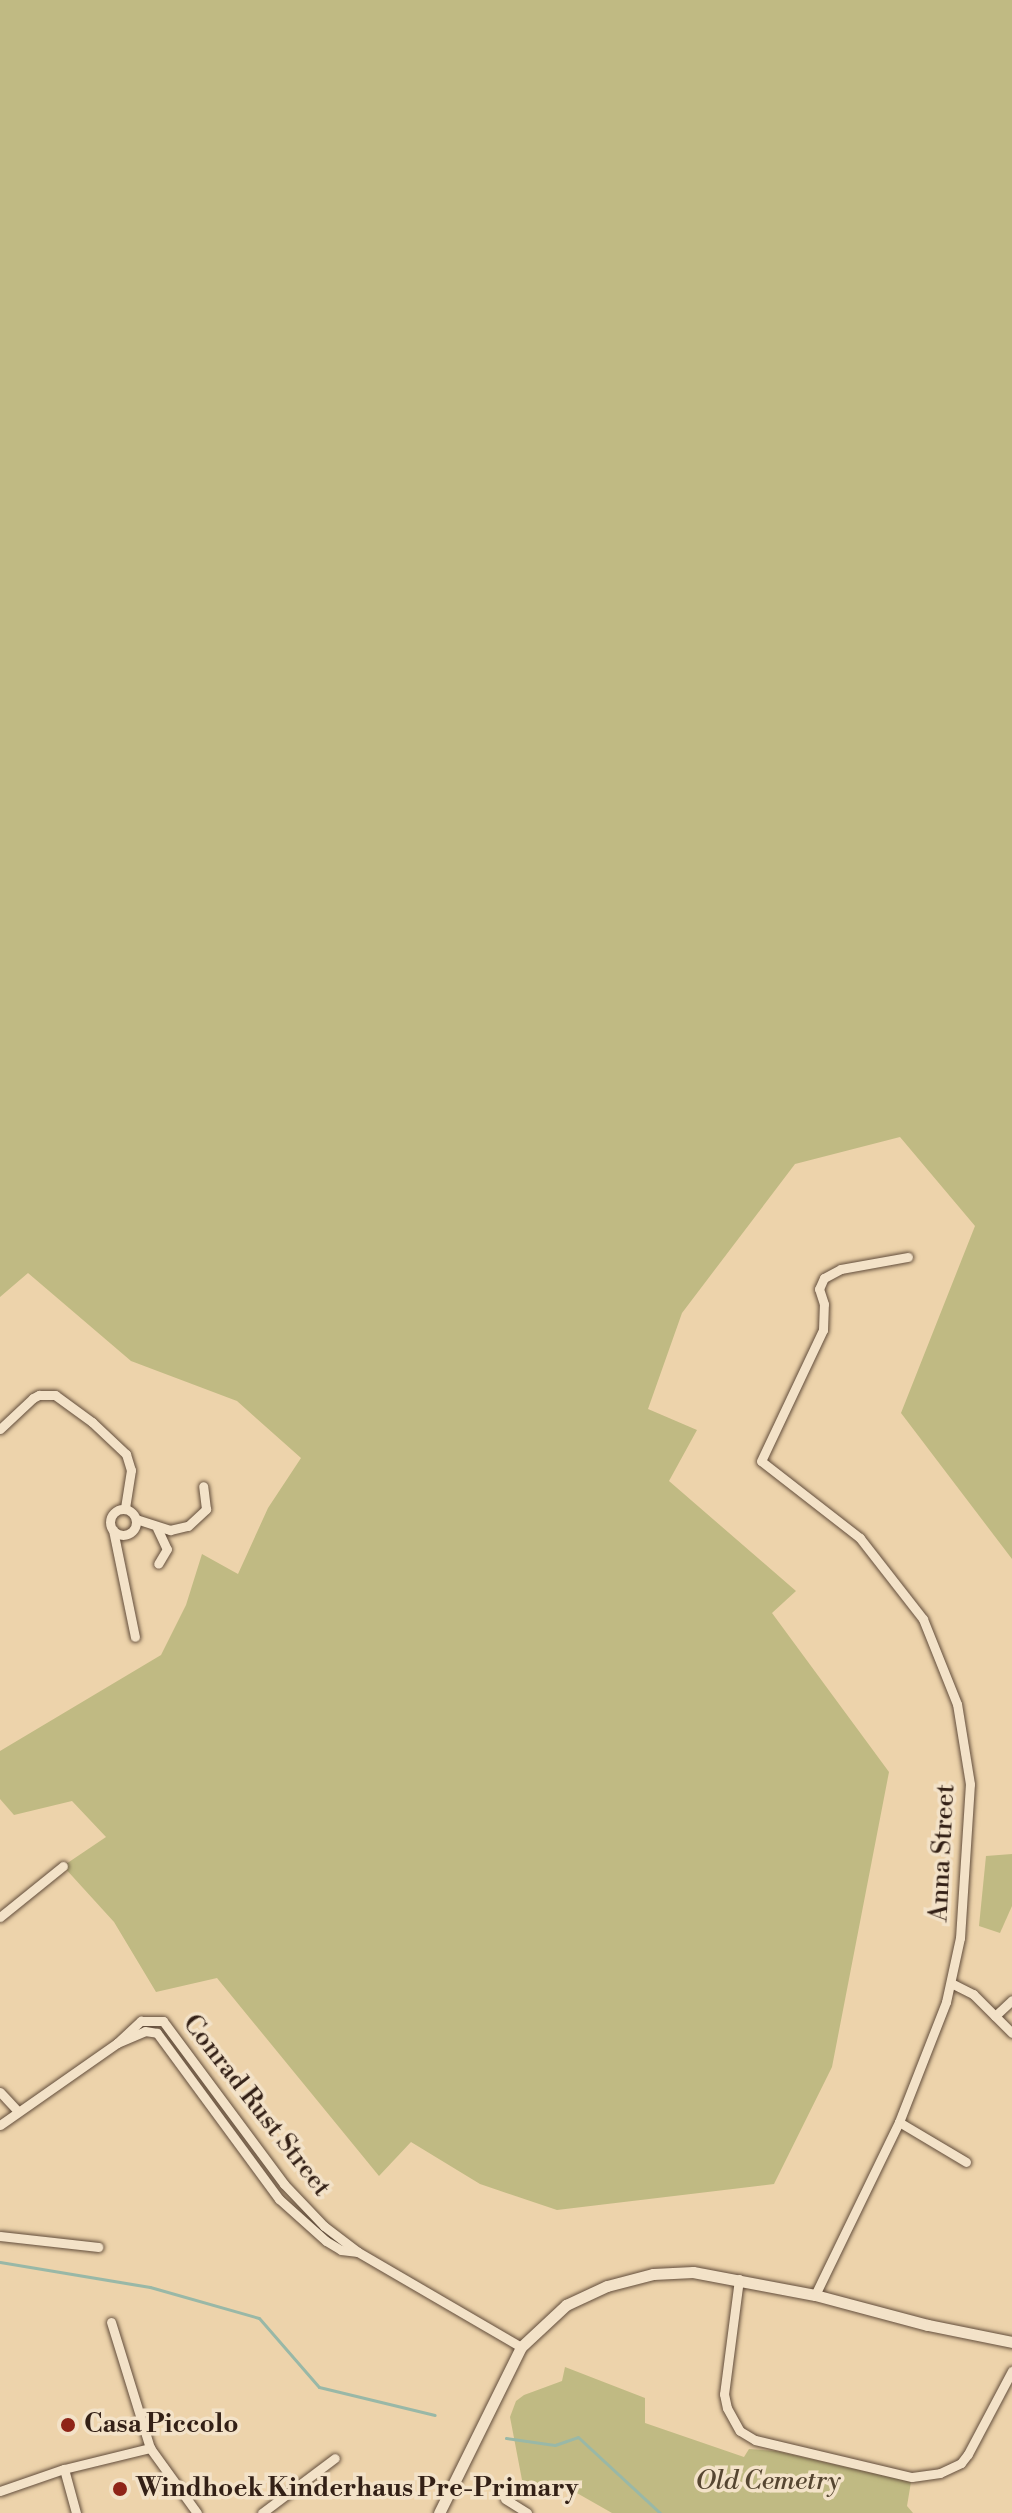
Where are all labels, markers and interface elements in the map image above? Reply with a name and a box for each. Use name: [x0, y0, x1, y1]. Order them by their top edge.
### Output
street label: Anna Street: [924, 1783, 962, 1923]
street label: Conrad Rust Street: [175, 2009, 337, 2203]
place label: Casa Piccolo: [84, 2409, 239, 2441]
marker: Casa Piccolo: [59, 2416, 77, 2434]
park label: Old Cemetry: [695, 2466, 841, 2498]
place label: Windhoek Kinderhaus Pre-Primary: [136, 2473, 578, 2505]
marker: Windhoek Kinderhaus Pre-Primary: [111, 2480, 129, 2498]

